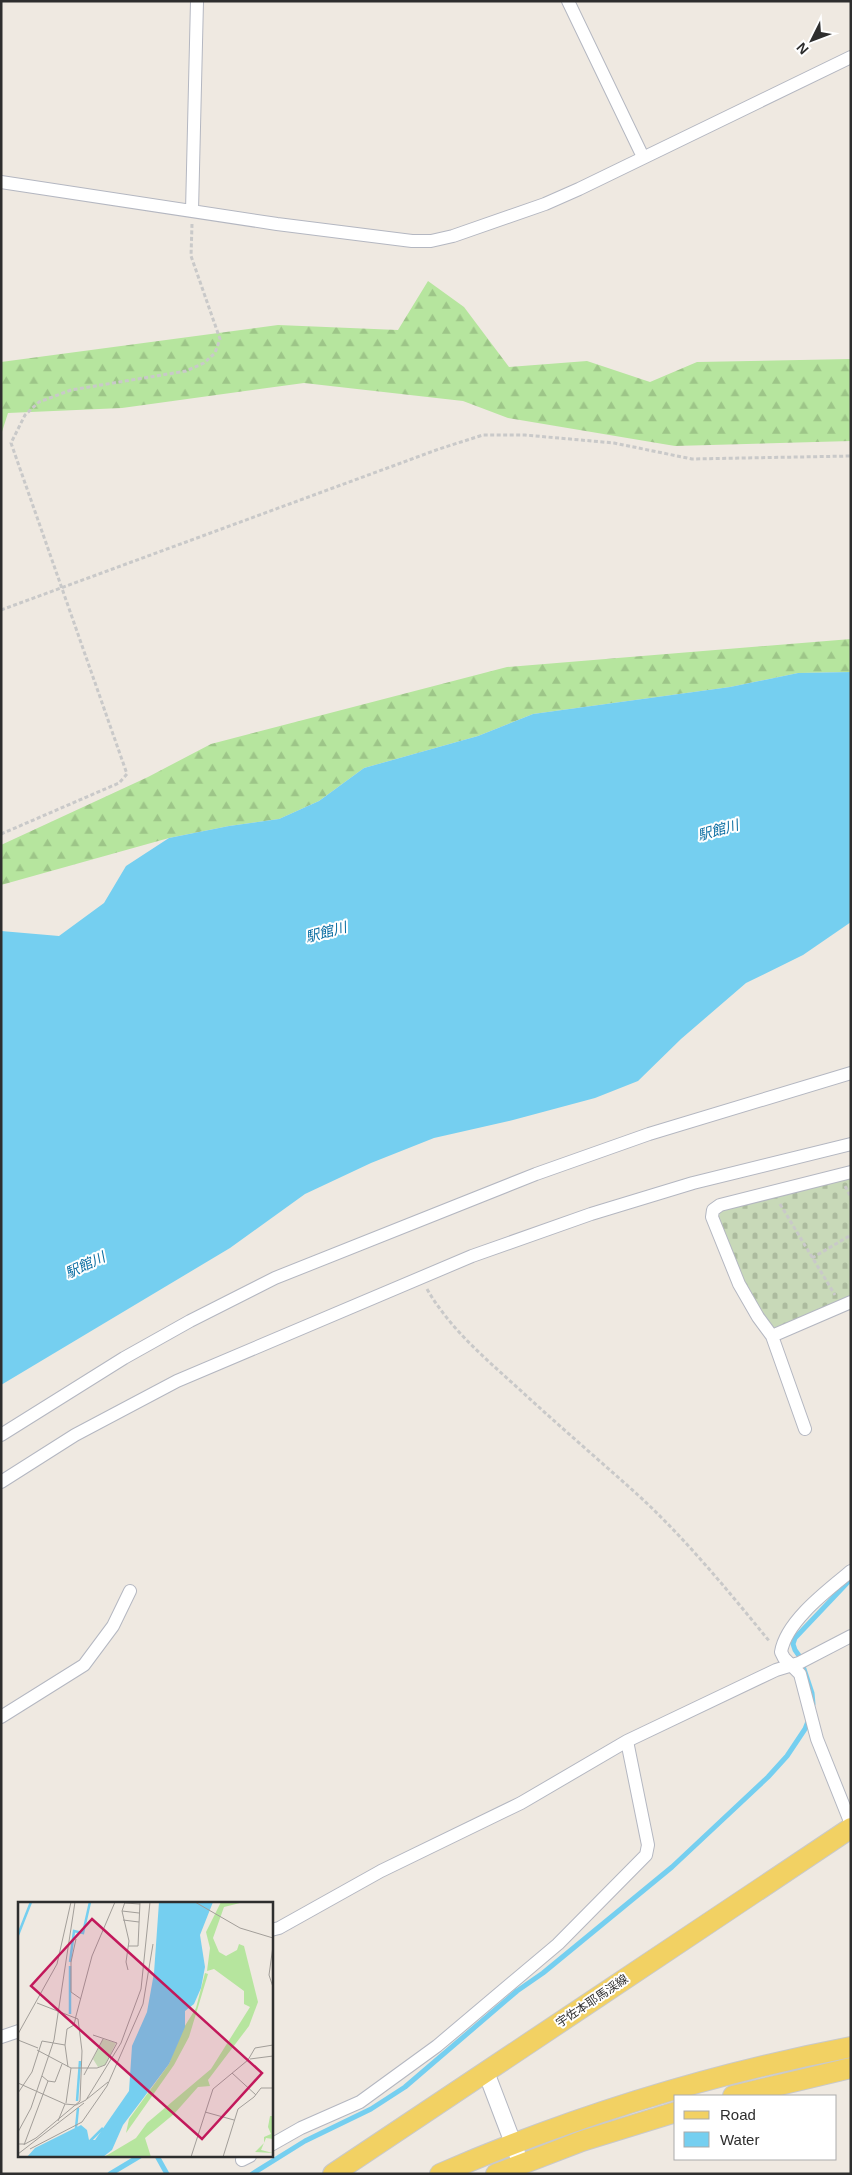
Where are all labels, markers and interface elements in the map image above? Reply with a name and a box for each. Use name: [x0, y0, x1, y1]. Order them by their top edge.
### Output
north arrow: [787, 15, 837, 65]
text: N: [793, 40, 812, 58]
water label: 駅館川: [696, 816, 742, 843]
water label: 駅館川: [304, 918, 350, 945]
water label: 駅館川: [63, 1248, 109, 1281]
inset map: [18, 1902, 272, 2158]
street label: 宇佐本耶馬渓線: [553, 1972, 631, 2030]
legend: [674, 2095, 837, 2160]
text: Road: [720, 2106, 756, 2123]
text: Water: [720, 2131, 759, 2148]

